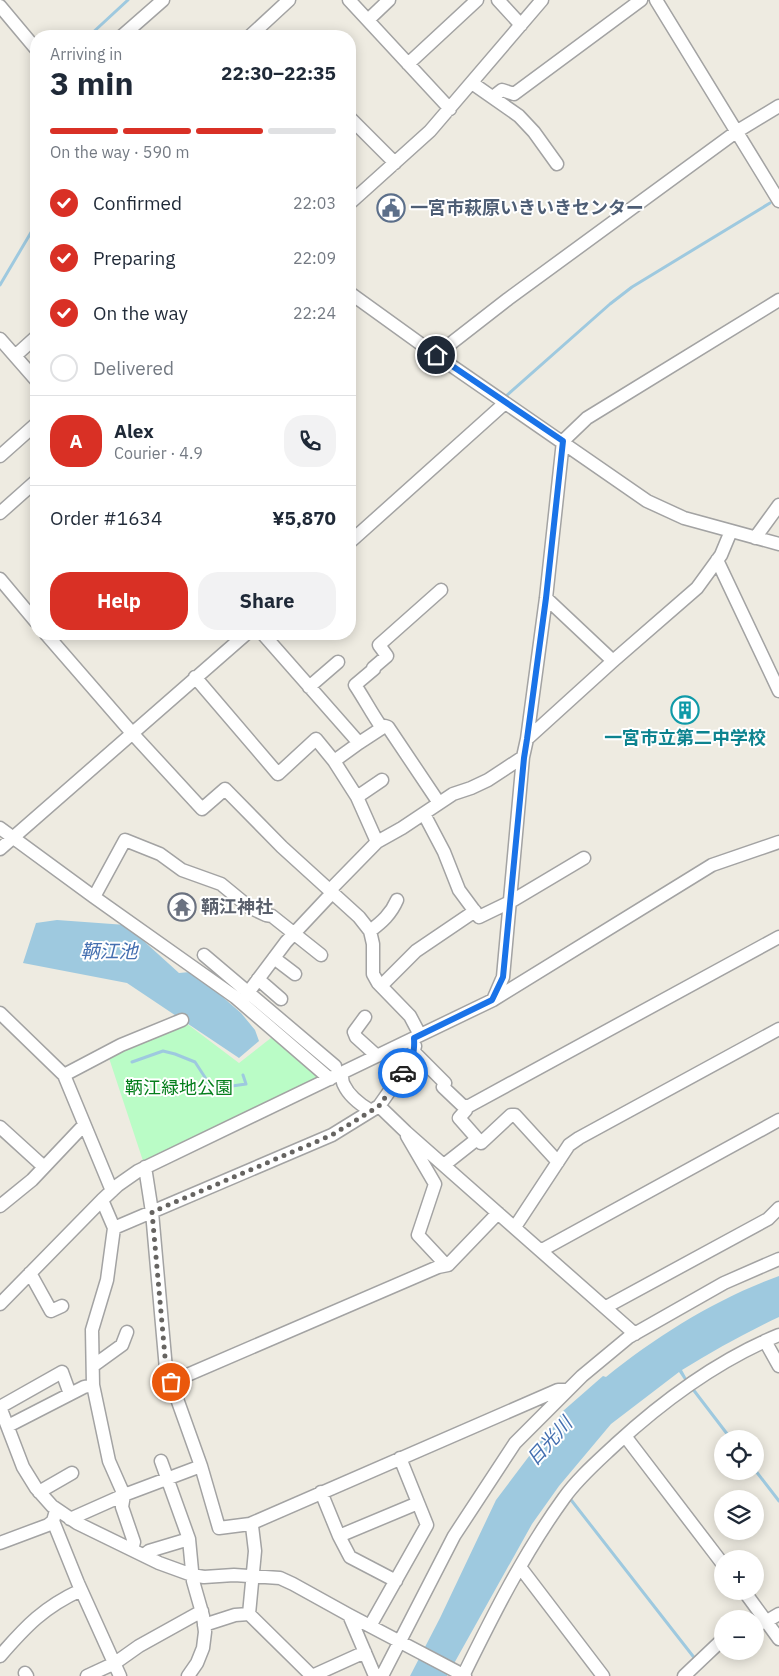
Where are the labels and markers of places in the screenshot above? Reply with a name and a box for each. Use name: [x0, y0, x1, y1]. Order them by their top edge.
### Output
public building icon: 一宮市萩原いきいきセンター: [376, 193, 406, 223]
place label: 一宮市萩原いきいきセンター: [410, 196, 644, 219]
pin: [415, 334, 457, 376]
building icon: 一宮市立第二中学校: [670, 695, 700, 725]
place label: 一宮市立第二中学校: [604, 726, 766, 749]
temple icon: 鞆江神社: [167, 892, 197, 922]
place label: 鞆江神社: [201, 895, 273, 918]
pin: [150, 1361, 192, 1403]

